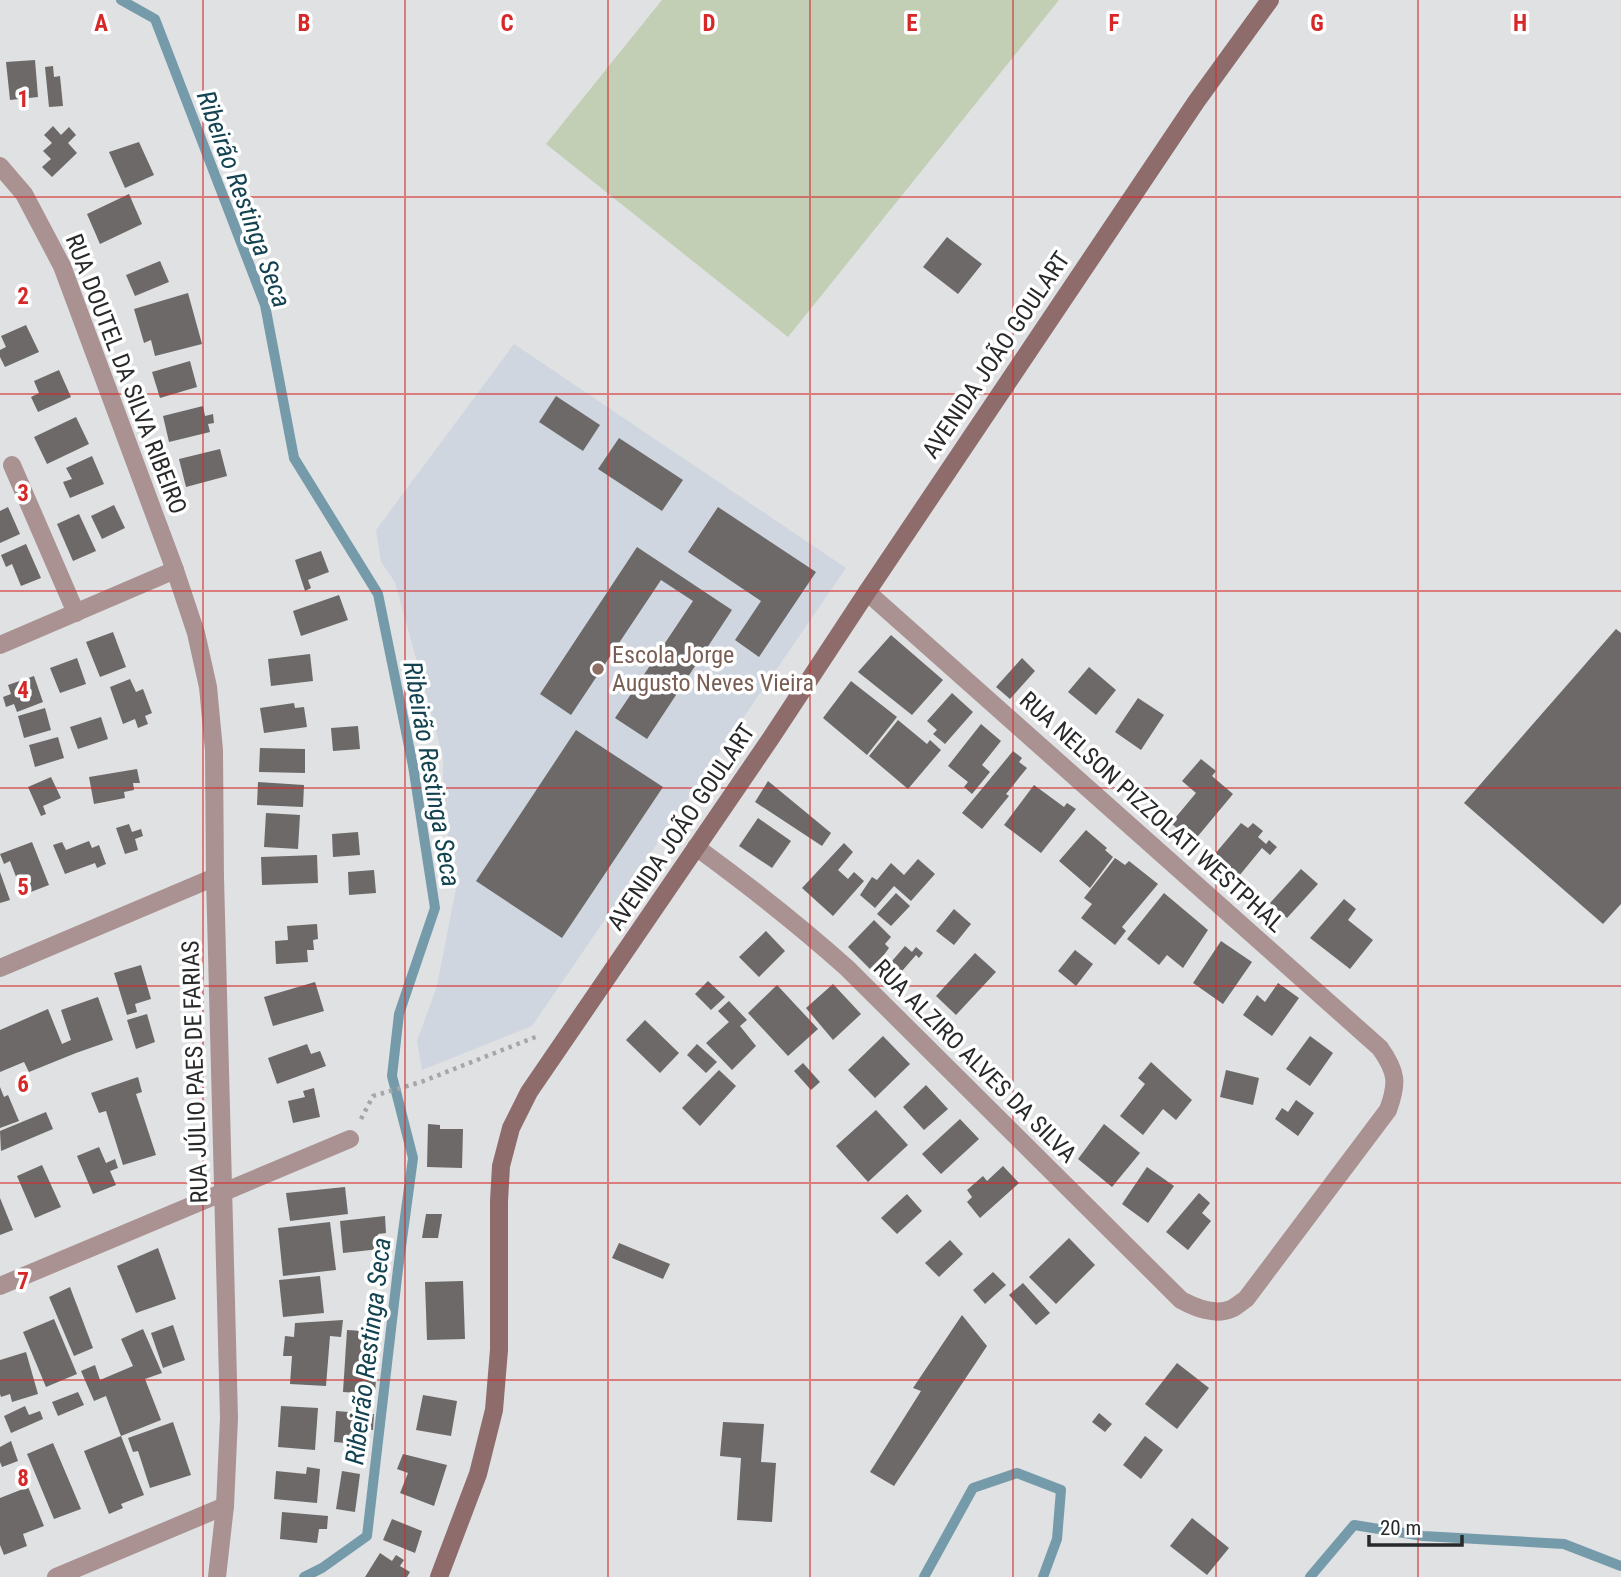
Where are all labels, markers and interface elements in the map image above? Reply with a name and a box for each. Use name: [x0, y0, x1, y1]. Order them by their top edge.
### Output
text: A: [94, 10, 108, 37]
text: B: [298, 10, 310, 37]
text: C: [500, 10, 514, 37]
text: D: [703, 10, 716, 37]
text: E: [906, 10, 918, 37]
text: F: [1109, 10, 1120, 37]
text: G: [1310, 10, 1324, 37]
text: H: [1513, 10, 1527, 37]
text: 1: [17, 86, 29, 113]
water label: Ribeirão Restinga Seca: [191, 87, 297, 311]
street label: RUA DOUTEL DA SILVA RIBEIRO: [60, 230, 192, 518]
street label: AVENIDA JOÃO GOULART: [916, 246, 1076, 464]
text: 2: [17, 283, 29, 310]
text: 3: [17, 480, 29, 507]
place label: Escola Jorge Augusto Neves Vieira: [612, 641, 814, 697]
water label: Ribeirão Restinga Seca: [397, 659, 467, 889]
marker: Escola Jorge Augusto Neves Vieira: [590, 661, 606, 677]
text: 4: [17, 677, 29, 704]
street label: RUA NELSON PIZZOLATI WESTPHAL: [1014, 686, 1290, 938]
street label: AVENIDA JOÃO GOULART: [601, 718, 761, 936]
text: 5: [17, 874, 29, 901]
street label: RUA JÚLIO PAES DE FARIAS: [176, 940, 214, 1204]
street label: RUA ALZIRO ALVES DA SILVA: [868, 954, 1082, 1168]
text: 6: [17, 1071, 29, 1098]
water label: Ribeirão Restinga Seca: [339, 1236, 397, 1466]
text: 7: [17, 1268, 29, 1295]
text: 8: [17, 1465, 29, 1492]
scale bar: [1369, 1504, 1462, 1548]
text: 20 m: [1380, 1516, 1421, 1540]

